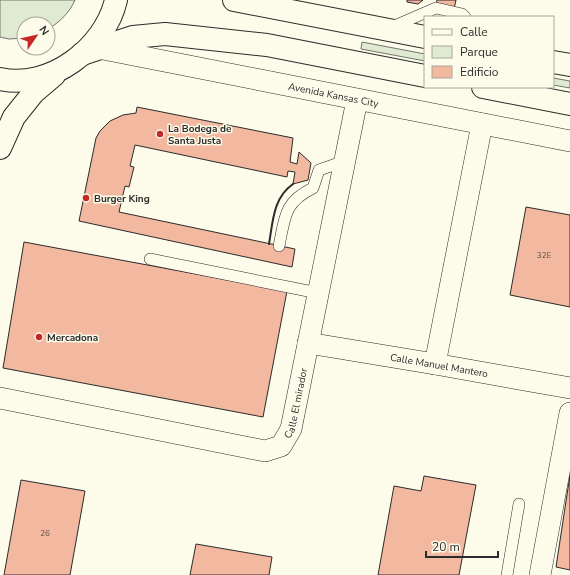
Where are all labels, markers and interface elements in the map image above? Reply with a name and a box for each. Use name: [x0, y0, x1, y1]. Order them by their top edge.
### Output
north arrow: [16, 16, 56, 56]
legend: [424, 16, 554, 88]
text: N: [35, 23, 52, 38]
text: Calle: [460, 24, 488, 40]
text: Parque: [460, 44, 498, 60]
text: Edificio: [460, 64, 499, 80]
street label: Avenida Kansas City: [287, 80, 380, 111]
place label: La Bodega de Santa Justa: [168, 122, 232, 148]
marker: La Bodega de Santa Justa: [155, 129, 165, 139]
place label: Burger King: [94, 192, 150, 206]
marker: Burger King: [81, 193, 91, 203]
house number: 32E: [537, 250, 551, 261]
place label: Mercadona: [47, 331, 98, 345]
marker: Mercadona: [34, 332, 44, 342]
street label: Calle Manuel Mantero: [389, 351, 490, 381]
street label: Calle El mirador: [281, 366, 311, 441]
house number: 26: [40, 528, 50, 539]
scale bar: [426, 533, 498, 559]
text: 20 m: [432, 539, 460, 555]

